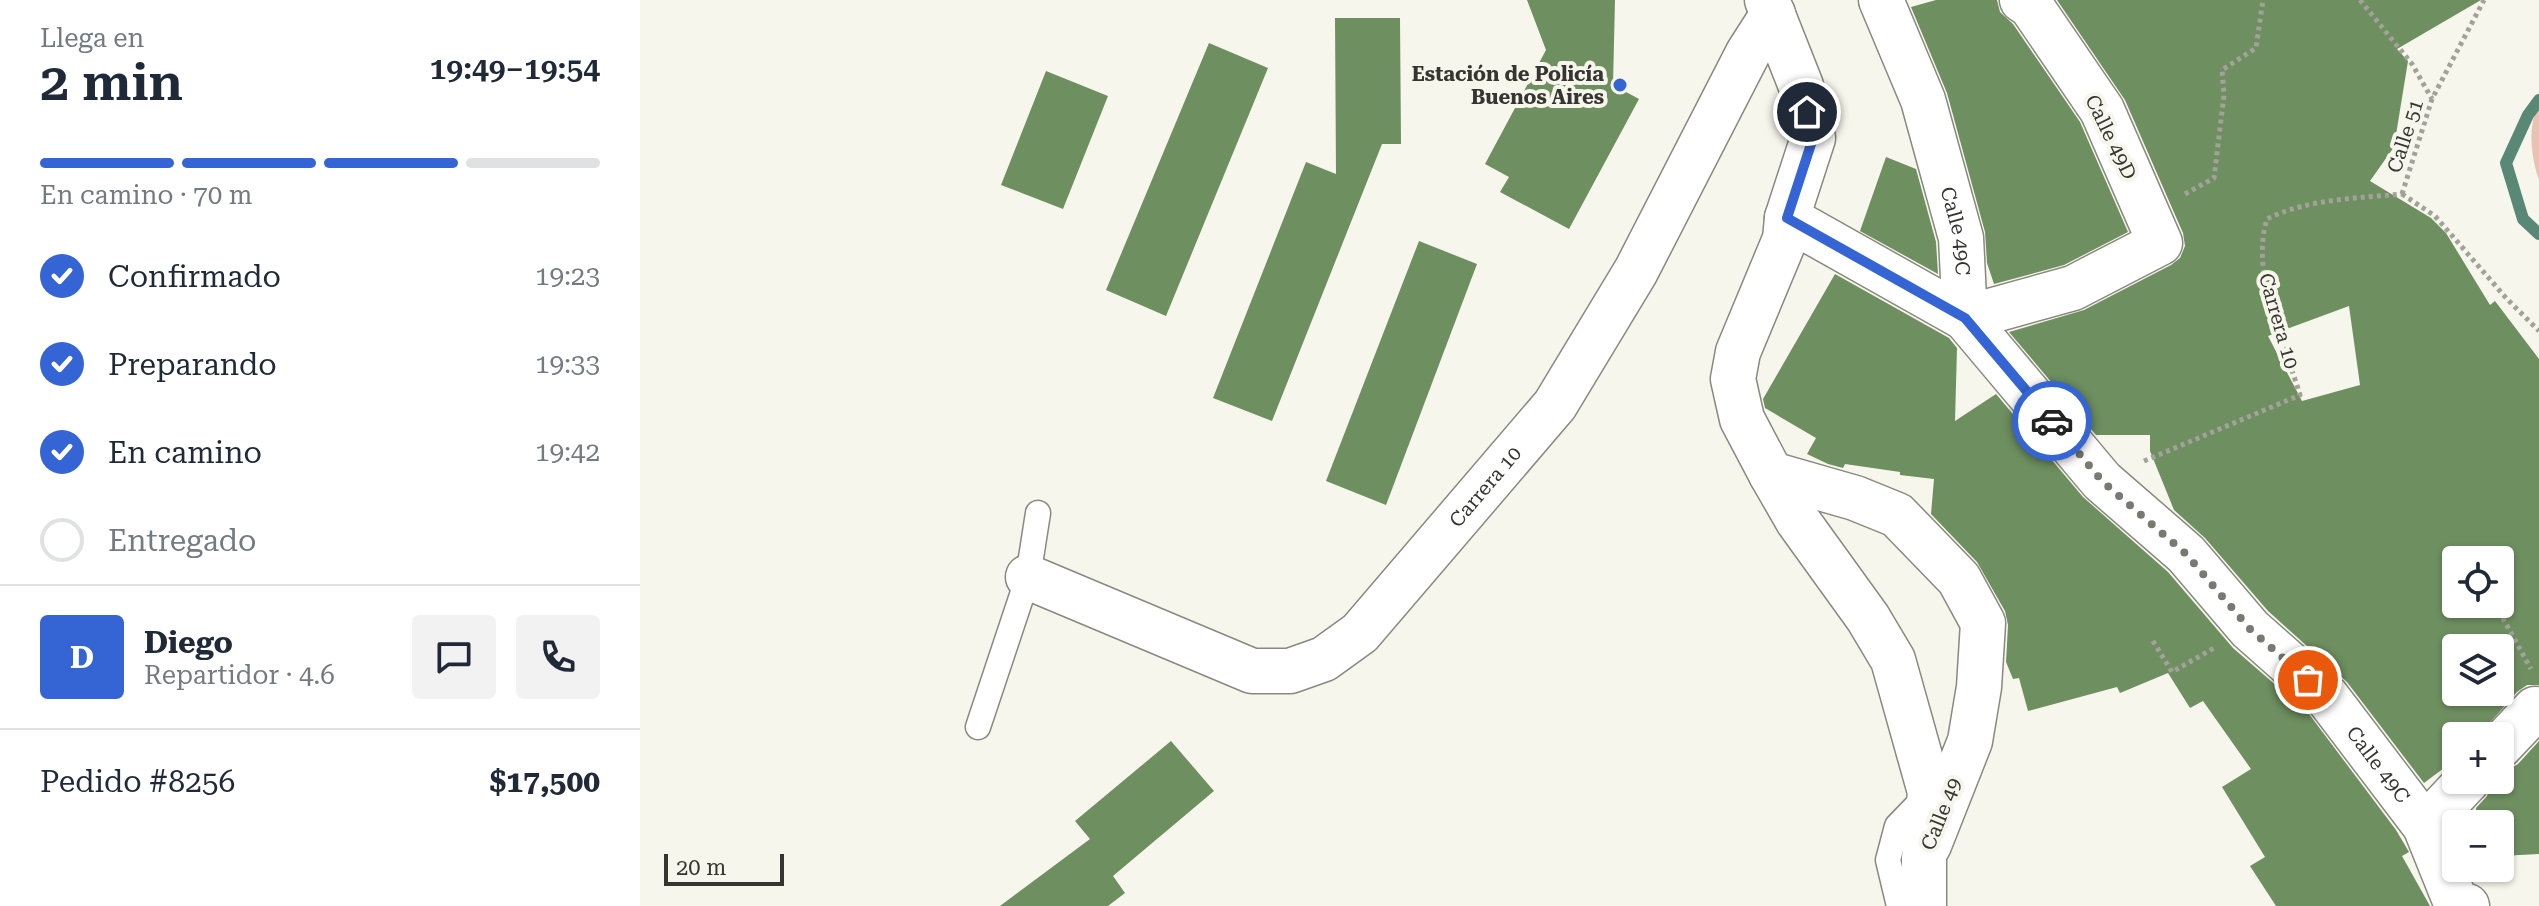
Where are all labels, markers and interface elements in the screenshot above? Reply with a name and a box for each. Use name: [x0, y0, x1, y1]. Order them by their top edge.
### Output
text: Llega en: [40, 23, 144, 53]
text: 19:49–19:54: [430, 51, 600, 86]
text: 2 min: [40, 52, 183, 113]
place label: Estación de Policía Buenos Aires: [1412, 62, 1604, 109]
marker: Estación de Policía Buenos Aires: [1611, 76, 1629, 94]
pin: [1773, 78, 1841, 146]
icon: home: [1785, 90, 1829, 134]
street label: Calle 49D: [2080, 91, 2142, 183]
street label: Calle 51: [2382, 96, 2428, 176]
text: En camino · 70 m: [40, 180, 253, 210]
street label: Calle 49C: [1935, 184, 1975, 276]
icon: check: [40, 254, 84, 298]
text: Confirmado: [108, 259, 281, 294]
text: 19:23: [535, 261, 600, 291]
street label: Carrera 10: [2254, 270, 2304, 372]
icon: check: [40, 342, 84, 386]
text: Preparando: [108, 347, 277, 382]
text: 19:33: [535, 349, 600, 379]
courier: [2012, 381, 2092, 461]
icon: car: [2030, 399, 2074, 443]
icon: check: [40, 430, 84, 474]
text: En camino: [108, 435, 262, 470]
text: 19:42: [535, 437, 600, 467]
street label: Carrera 10: [1444, 441, 1526, 532]
text: Entregado: [108, 523, 256, 558]
map controls: [2442, 546, 2514, 882]
button: locate: [2442, 546, 2514, 618]
button: chat: [412, 615, 496, 699]
button: phone: [516, 615, 600, 699]
text: Diego: [144, 625, 233, 660]
button: layers: [2442, 634, 2514, 706]
text: D: [70, 640, 94, 675]
pin: [2274, 646, 2342, 714]
icon: bag: [2286, 658, 2330, 702]
text: Repartidor · 4.6: [144, 660, 335, 690]
street label: Calle 49C: [2341, 721, 2415, 808]
button: +: [2442, 722, 2514, 794]
text: Pedido #8256: [40, 764, 235, 799]
text: $17,500: [490, 764, 600, 799]
street label: Calle 49: [1916, 774, 1966, 854]
button: −: [2442, 810, 2514, 882]
scale bar: [664, 850, 784, 886]
text: 20 m: [676, 855, 726, 880]

